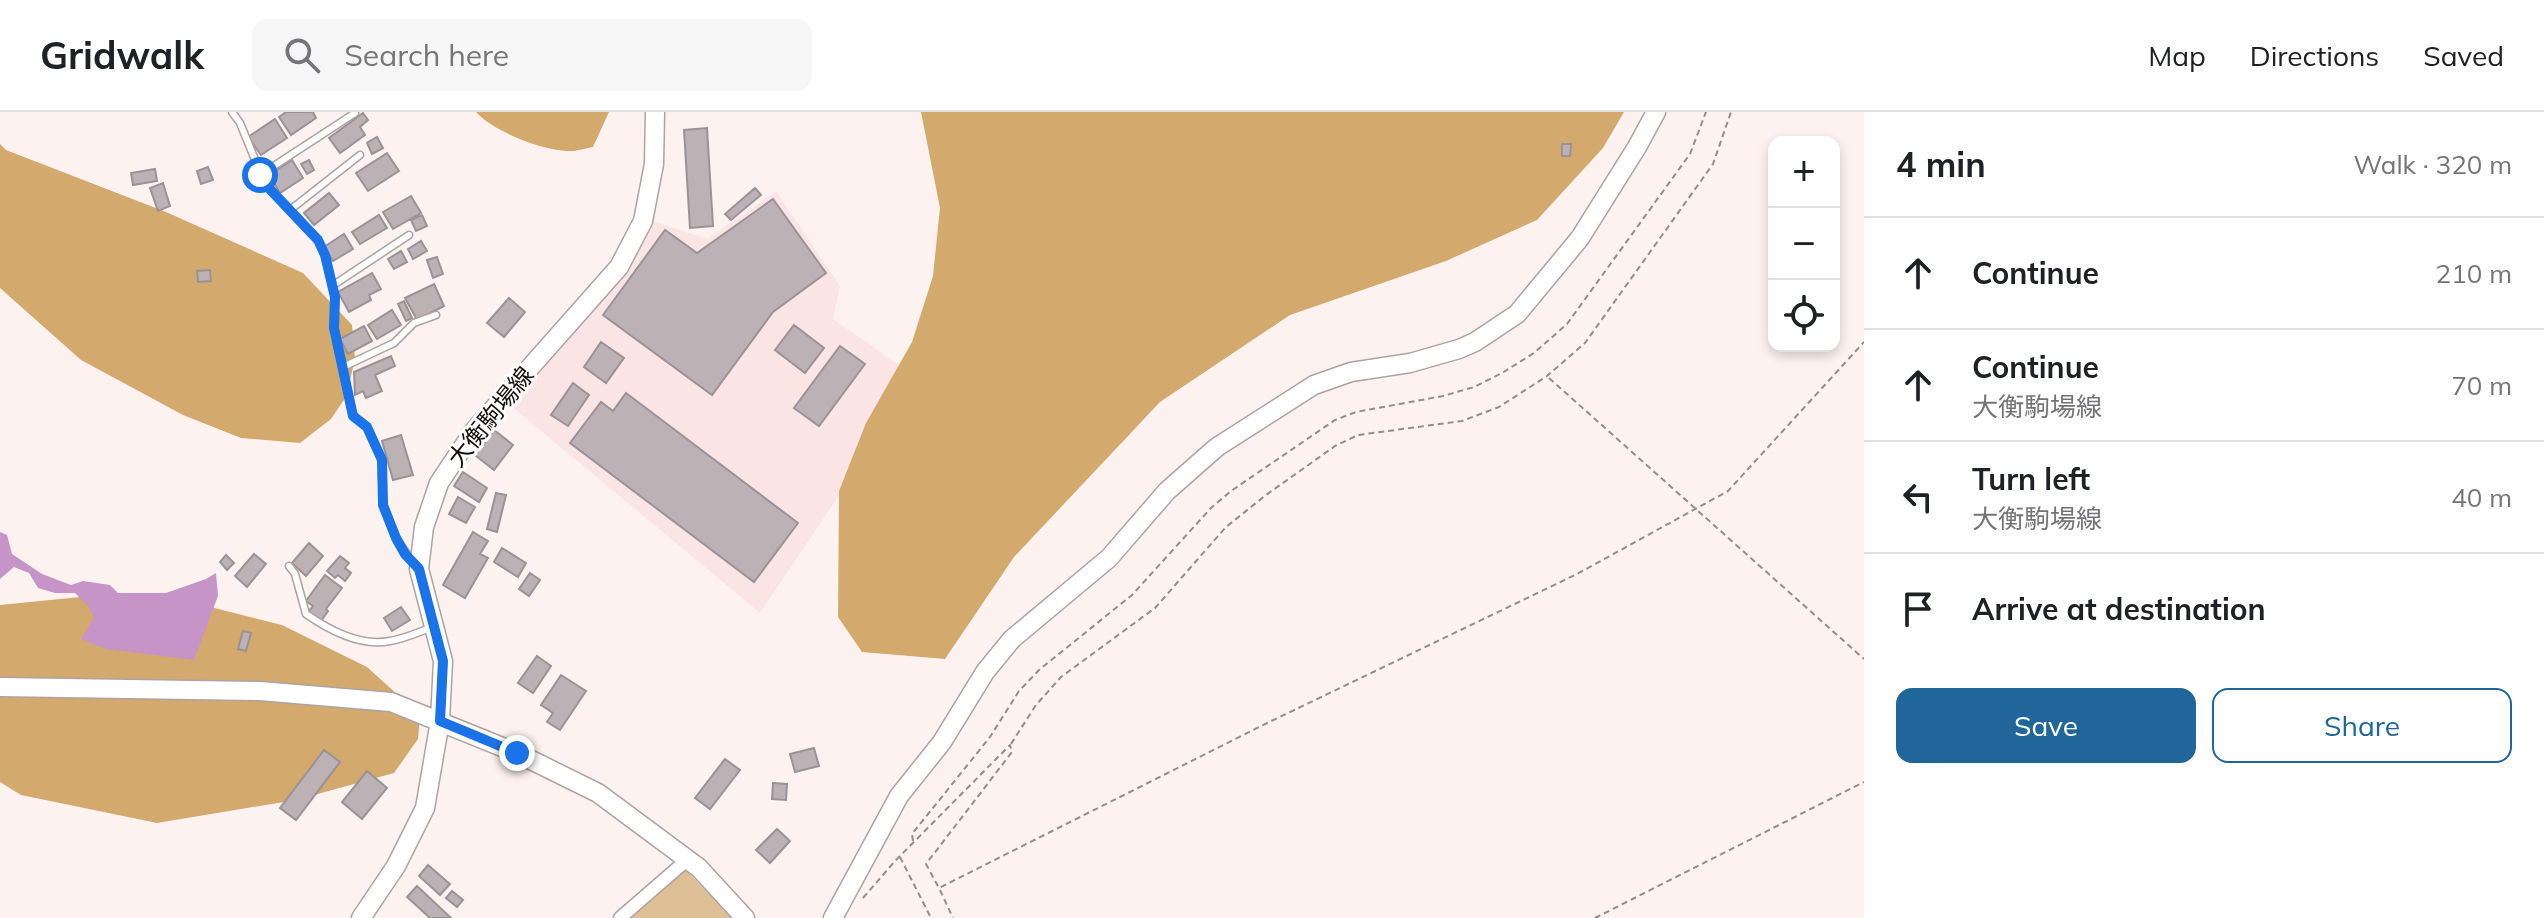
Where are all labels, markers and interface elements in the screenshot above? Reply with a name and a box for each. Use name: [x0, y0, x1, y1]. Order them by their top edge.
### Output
search box: [252, 19, 812, 91]
text: Gridwalk: [40, 31, 204, 79]
icon: search: [280, 33, 324, 77]
text: Search here: [344, 36, 509, 74]
text: Map: [2148, 38, 2206, 73]
text: Directions: [2250, 38, 2379, 73]
text: Saved: [2423, 38, 2504, 73]
map controls: [1768, 136, 1840, 352]
button: +: [1768, 136, 1840, 208]
text: 4 min: [1896, 143, 1986, 186]
text: Walk · 320 m: [2353, 148, 2512, 181]
route start: [242, 157, 278, 193]
button: −: [1768, 208, 1840, 280]
icon: ahead: [1896, 251, 1940, 295]
text: Continue: [1972, 254, 2099, 292]
text: 210 m: [2436, 257, 2512, 290]
button: locate: [1768, 280, 1840, 352]
text: Continue: [1972, 348, 2099, 386]
street label: 大衡駒場線: [441, 360, 540, 472]
icon: ahead: [1896, 363, 1940, 407]
text: 70 m: [2451, 369, 2512, 402]
text: 大衡駒場線: [1972, 390, 2102, 423]
text: Turn left: [1972, 460, 2090, 498]
icon: left: [1896, 475, 1940, 519]
text: 40 m: [2451, 481, 2512, 514]
text: 大衡駒場線: [1972, 502, 2102, 535]
icon: arrive: [1896, 587, 1940, 631]
text: Arrive at destination: [1972, 590, 2266, 628]
button: Save: [1896, 688, 2196, 763]
button: Share: [2212, 688, 2512, 763]
route end: [499, 735, 535, 771]

